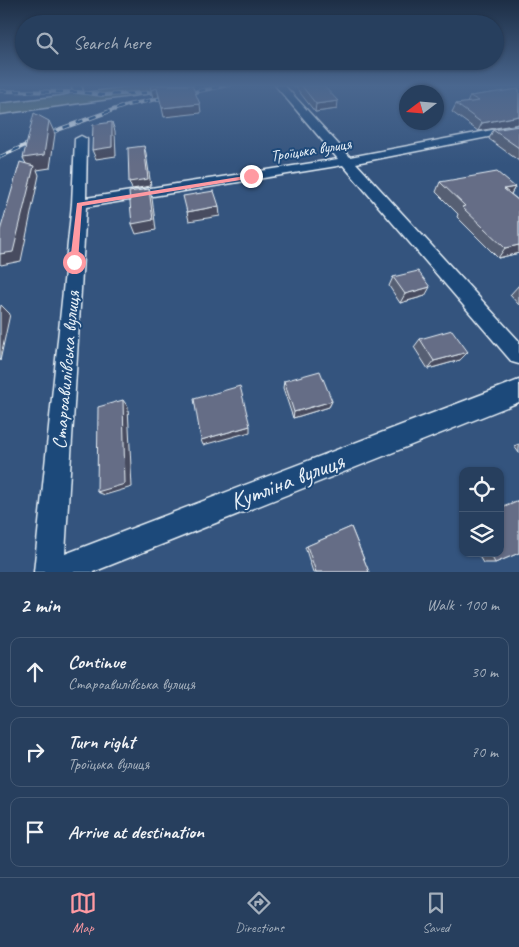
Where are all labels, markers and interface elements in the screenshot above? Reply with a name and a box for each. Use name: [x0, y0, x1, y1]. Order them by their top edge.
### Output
search box: [15, 15, 504, 70]
icon: search: [33, 29, 61, 57]
text: Search here: [73, 31, 150, 55]
north arrow: [399, 85, 444, 130]
street label: Троїцька вулиця: [269, 134, 354, 166]
route end: [240, 165, 263, 188]
route start: [63, 251, 86, 274]
street label: Староавилівська вулиця: [47, 289, 85, 450]
street label: Кутліна вулиця: [226, 445, 349, 516]
map controls: [459, 467, 504, 557]
button: locate: [459, 467, 504, 512]
button: layers: [459, 512, 504, 557]
text: 2 min: [20, 592, 60, 618]
text: Walk · 100 m: [427, 595, 499, 615]
text: Continue: [68, 650, 125, 674]
icon: ahead: [21, 658, 49, 686]
text: 30 m: [471, 662, 498, 682]
text: Староавилівська вулиця: [68, 674, 195, 694]
text: Turn right: [68, 730, 135, 754]
icon: right: [21, 738, 49, 766]
text: 70 m: [471, 742, 498, 762]
text: Троїцька вулиця: [68, 754, 149, 774]
icon: arrive: [21, 818, 49, 846]
text: Arrive at destination: [68, 820, 204, 844]
tab: Map: [69, 889, 97, 936]
tab: Directions: [235, 889, 284, 936]
tab: Saved: [422, 889, 450, 936]

